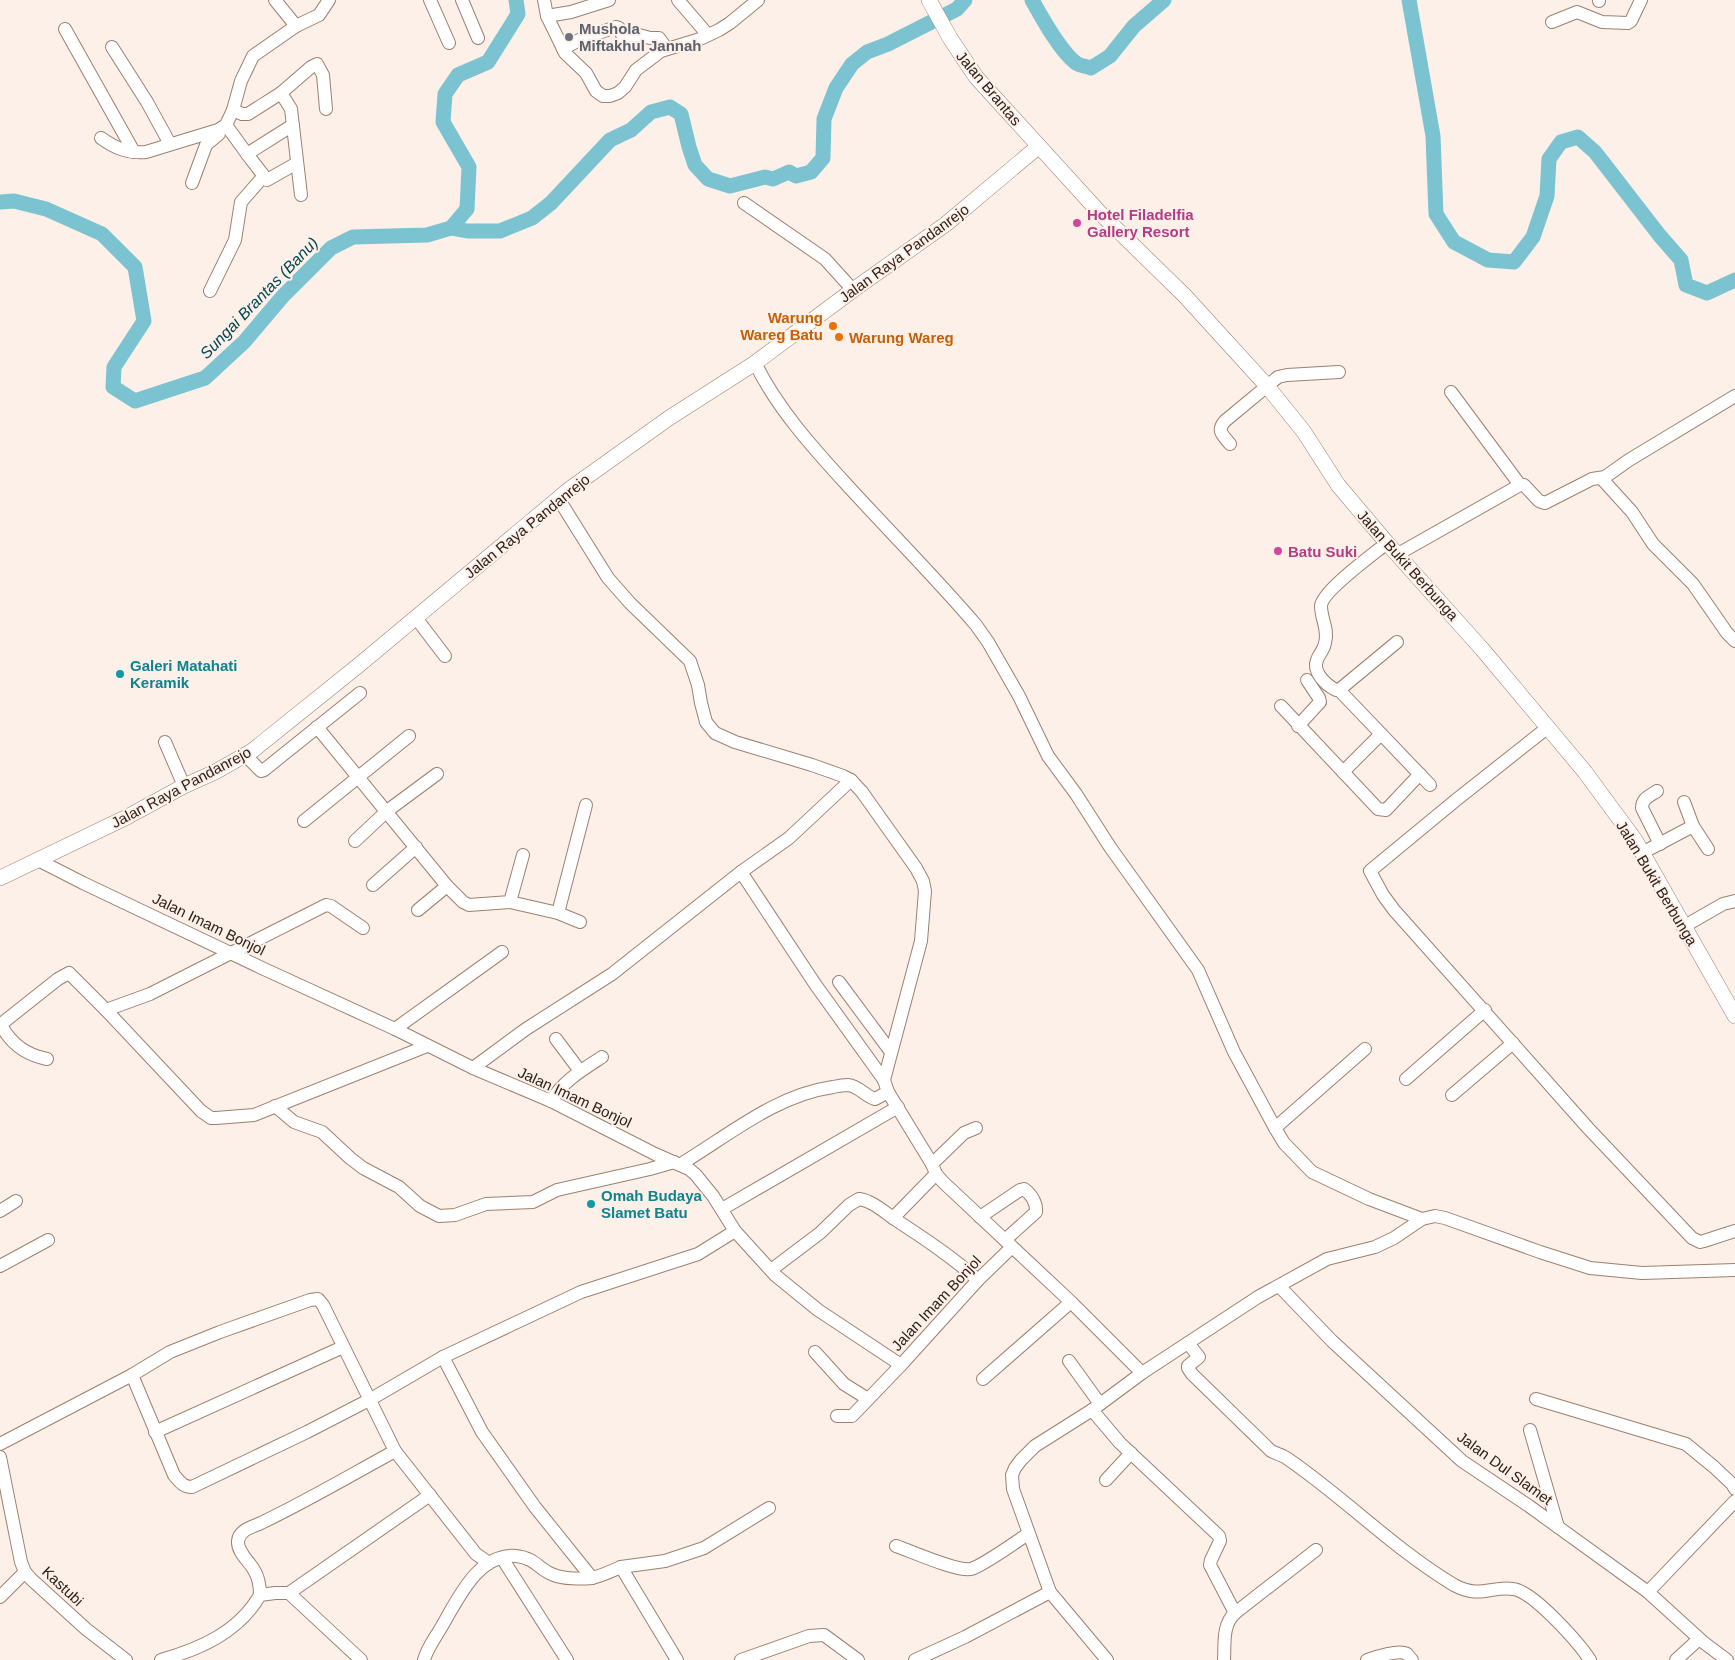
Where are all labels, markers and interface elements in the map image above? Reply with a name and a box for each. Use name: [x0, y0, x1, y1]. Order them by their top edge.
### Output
place label: Mushola Miftakhul Jannah: [579, 20, 702, 54]
marker: Mushola Miftakhul Jannah: [563, 31, 575, 43]
street label: Jalan Brantas: [953, 47, 1025, 129]
street label: Jalan Raya Pandanrejo: [836, 200, 972, 306]
place label: Hotel Filadelfia Gallery Resort: [1087, 206, 1194, 240]
marker: Hotel Filadelfia Gallery Resort: [1071, 217, 1083, 229]
water label: Sungai Brantas (Banu): [197, 234, 321, 362]
place label: Warung Wareg Batu: [740, 309, 823, 343]
marker: Warung Wareg Batu: [827, 320, 839, 332]
place label: Warung Wareg: [849, 329, 954, 346]
marker: Warung Wareg: [833, 331, 845, 343]
street label: Jalan Raya Pandanrejo: [461, 470, 593, 582]
street label: Jalan Bukit Berbunga: [1354, 506, 1462, 624]
place label: Batu Suki: [1288, 543, 1357, 560]
marker: Batu Suki: [1272, 545, 1284, 557]
place label: Galeri Matahati Keramik: [130, 657, 238, 691]
marker: Galeri Matahati Keramik: [114, 668, 126, 680]
street label: Jalan Raya Pandanrejo: [108, 743, 254, 831]
street label: Jalan Bukit Berbunga: [1613, 818, 1701, 949]
street label: Jalan Imam Bonjol: [150, 889, 268, 959]
street label: Jalan Imam Bonjol: [515, 1063, 635, 1131]
place label: Omah Budaya Slamet Batu: [601, 1187, 703, 1221]
marker: Omah Budaya Slamet Batu: [585, 1198, 597, 1210]
street label: Jalan Imam Bonjol: [888, 1252, 984, 1354]
street label: Jalan Dul Slamet: [1454, 1428, 1557, 1509]
street label: Kastubi: [39, 1563, 87, 1609]

